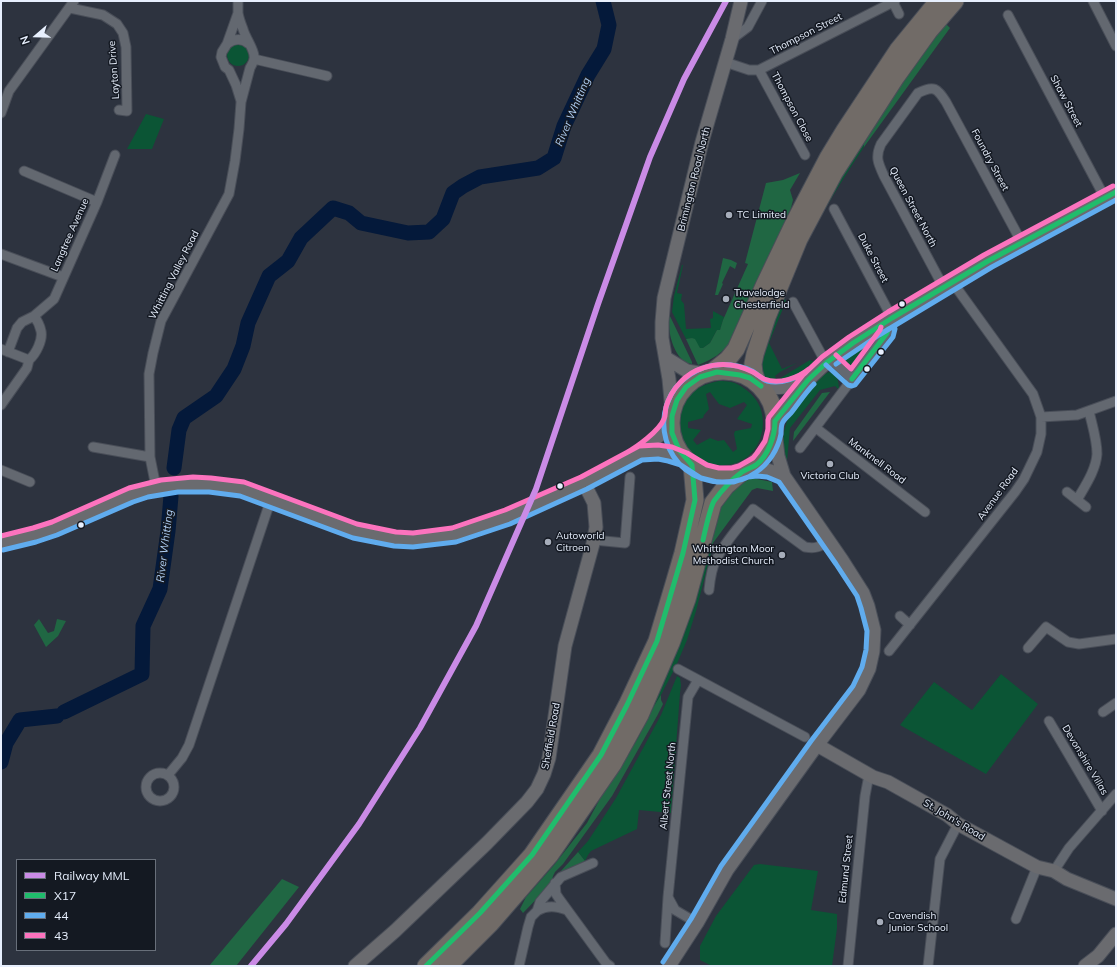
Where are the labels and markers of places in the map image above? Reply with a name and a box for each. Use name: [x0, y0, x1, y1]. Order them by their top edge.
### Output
place label: TC Limited: [737, 209, 786, 221]
marker: TC Limited: [724, 210, 734, 220]
place label: Travelodge Chesterfield: [734, 287, 789, 310]
marker: Travelodge Chesterfield: [721, 294, 731, 304]
unlabelled marker: [897, 299, 907, 309]
unlabelled marker: [876, 347, 886, 357]
unlabelled marker: [862, 364, 872, 374]
marker: Victoria Club: [825, 459, 835, 469]
place label: Victoria Club: [800, 470, 860, 482]
unlabelled marker: [555, 481, 565, 491]
unlabelled marker: [76, 520, 86, 530]
place label: Autoworld Citroen: [556, 530, 605, 554]
marker: Autoworld Citroen: [543, 537, 553, 547]
place label: Whittington Moor Methodist Church: [692, 543, 774, 566]
marker: Whittington Moor Methodist Church: [777, 550, 787, 560]
place label: Cavendish Junior School: [888, 910, 948, 934]
marker: Cavendish Junior School: [875, 917, 885, 927]

